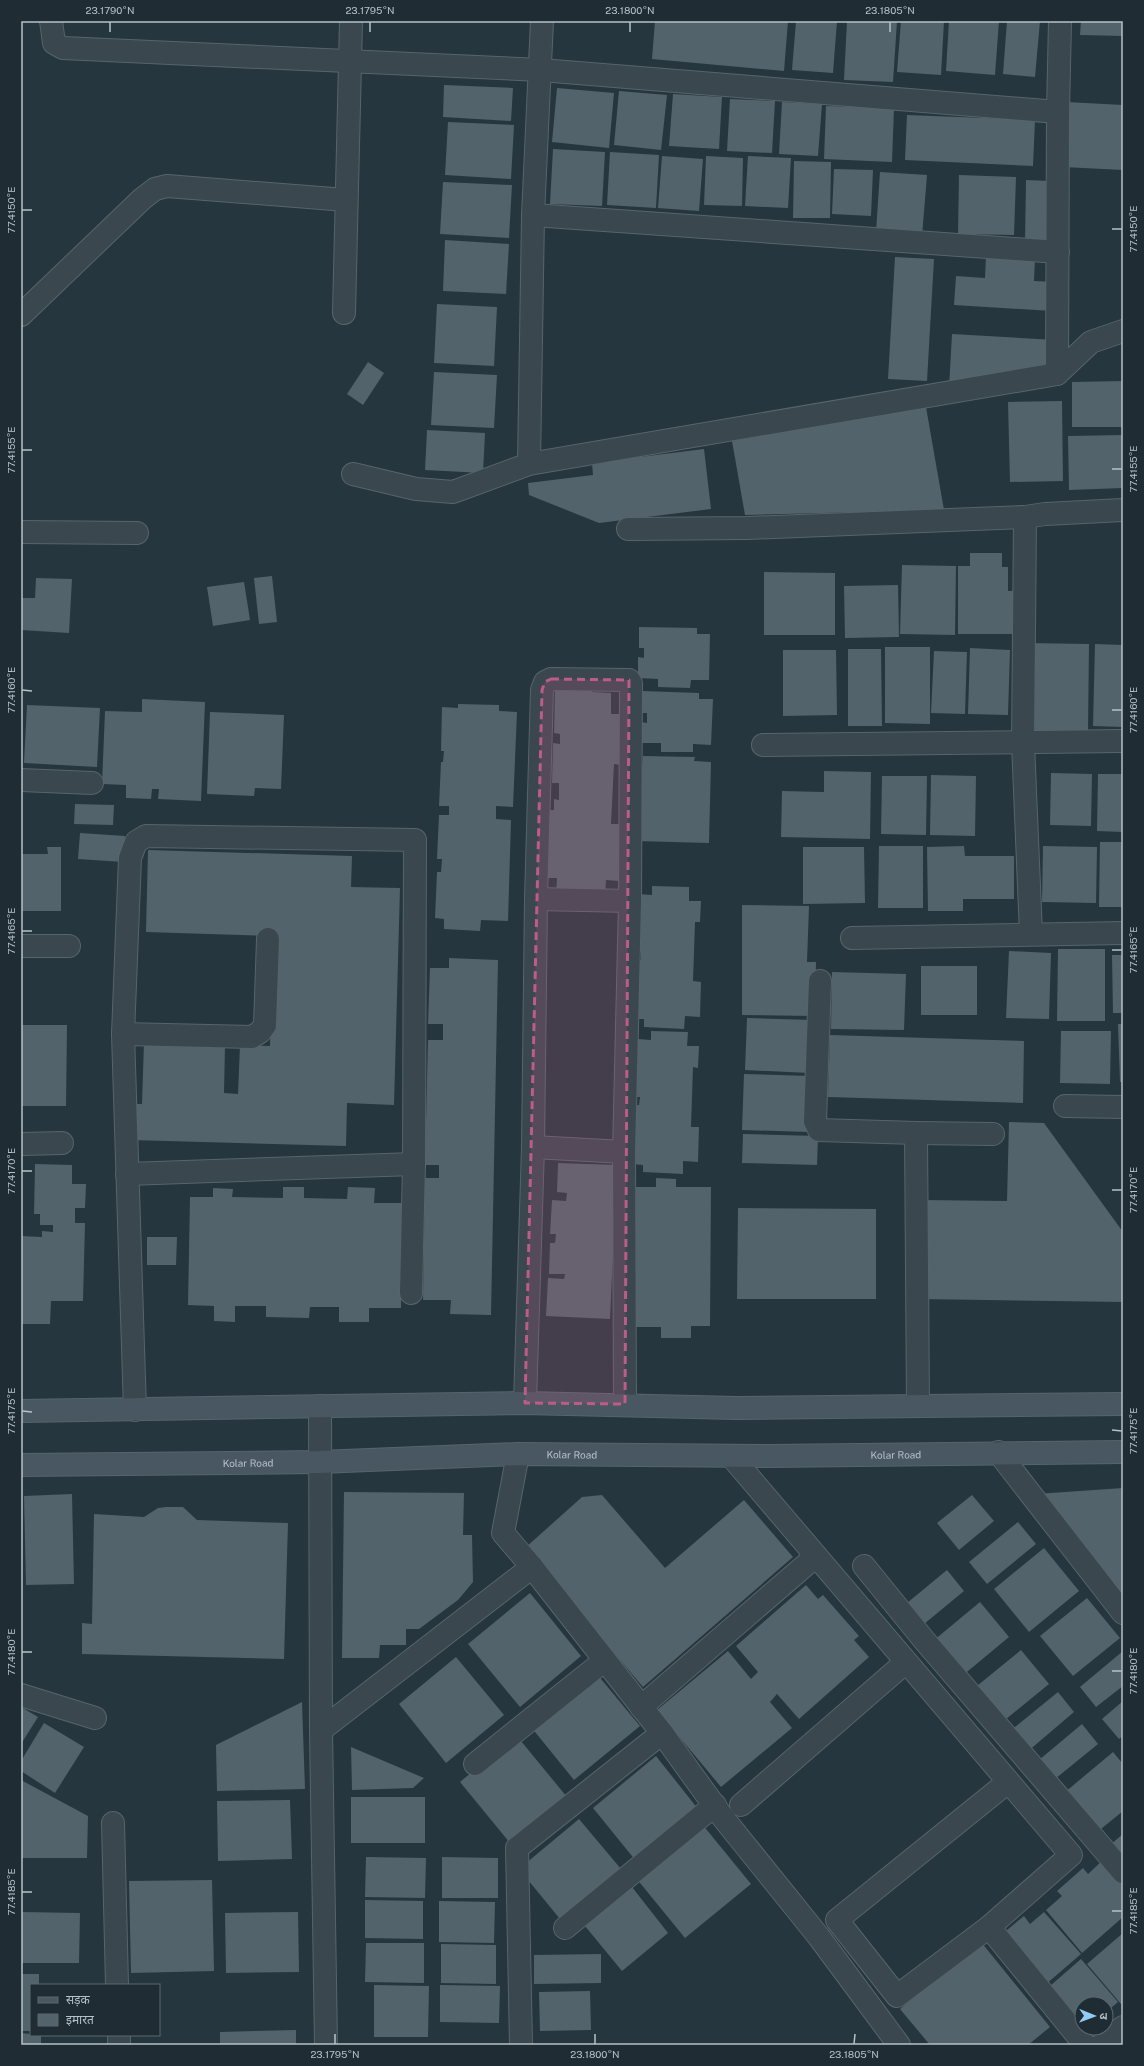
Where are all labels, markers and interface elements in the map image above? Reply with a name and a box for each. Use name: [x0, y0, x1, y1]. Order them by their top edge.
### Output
text: 23.1790°N: [86, 4, 134, 16]
text: 23.1795°N: [345, 4, 395, 16]
text: 23.1800°N: [605, 4, 655, 16]
text: 23.1805°N: [865, 4, 915, 16]
text: 77.4150°E: [5, 187, 17, 233]
text: 77.4150°E: [1127, 206, 1139, 252]
text: 77.4155°E: [5, 426, 17, 474]
text: 77.4155°E: [1127, 445, 1139, 493]
text: 77.4160°E: [5, 667, 17, 713]
text: 77.4160°E: [1127, 687, 1139, 733]
text: 77.4165°E: [5, 908, 17, 954]
text: 77.4165°E: [1127, 927, 1139, 973]
text: 77.4170°E: [5, 1148, 17, 1194]
text: 77.4170°E: [1127, 1167, 1139, 1213]
text: 77.4175°E: [5, 1388, 17, 1434]
text: 77.4175°E: [1127, 1408, 1139, 1454]
street label: Kolar Road: [546, 1448, 597, 1461]
street label: Kolar Road: [870, 1448, 921, 1461]
street label: Kolar Road: [223, 1456, 273, 1469]
text: 77.4180°E: [5, 1629, 17, 1675]
text: 77.4180°E: [1127, 1648, 1139, 1694]
text: 77.4185°E: [5, 1868, 17, 1916]
text: 77.4185°E: [1127, 1887, 1139, 1935]
legend: [30, 1984, 160, 2036]
text: सड़क: [66, 1993, 91, 2007]
north arrow: [1074, 1996, 1114, 2036]
text: इमारत: [66, 2013, 95, 2027]
text: उ: [1098, 2013, 1110, 2020]
text: 23.1795°N: [310, 2048, 360, 2060]
text: 23.1800°N: [570, 2048, 620, 2060]
text: 23.1805°N: [829, 2048, 879, 2060]

